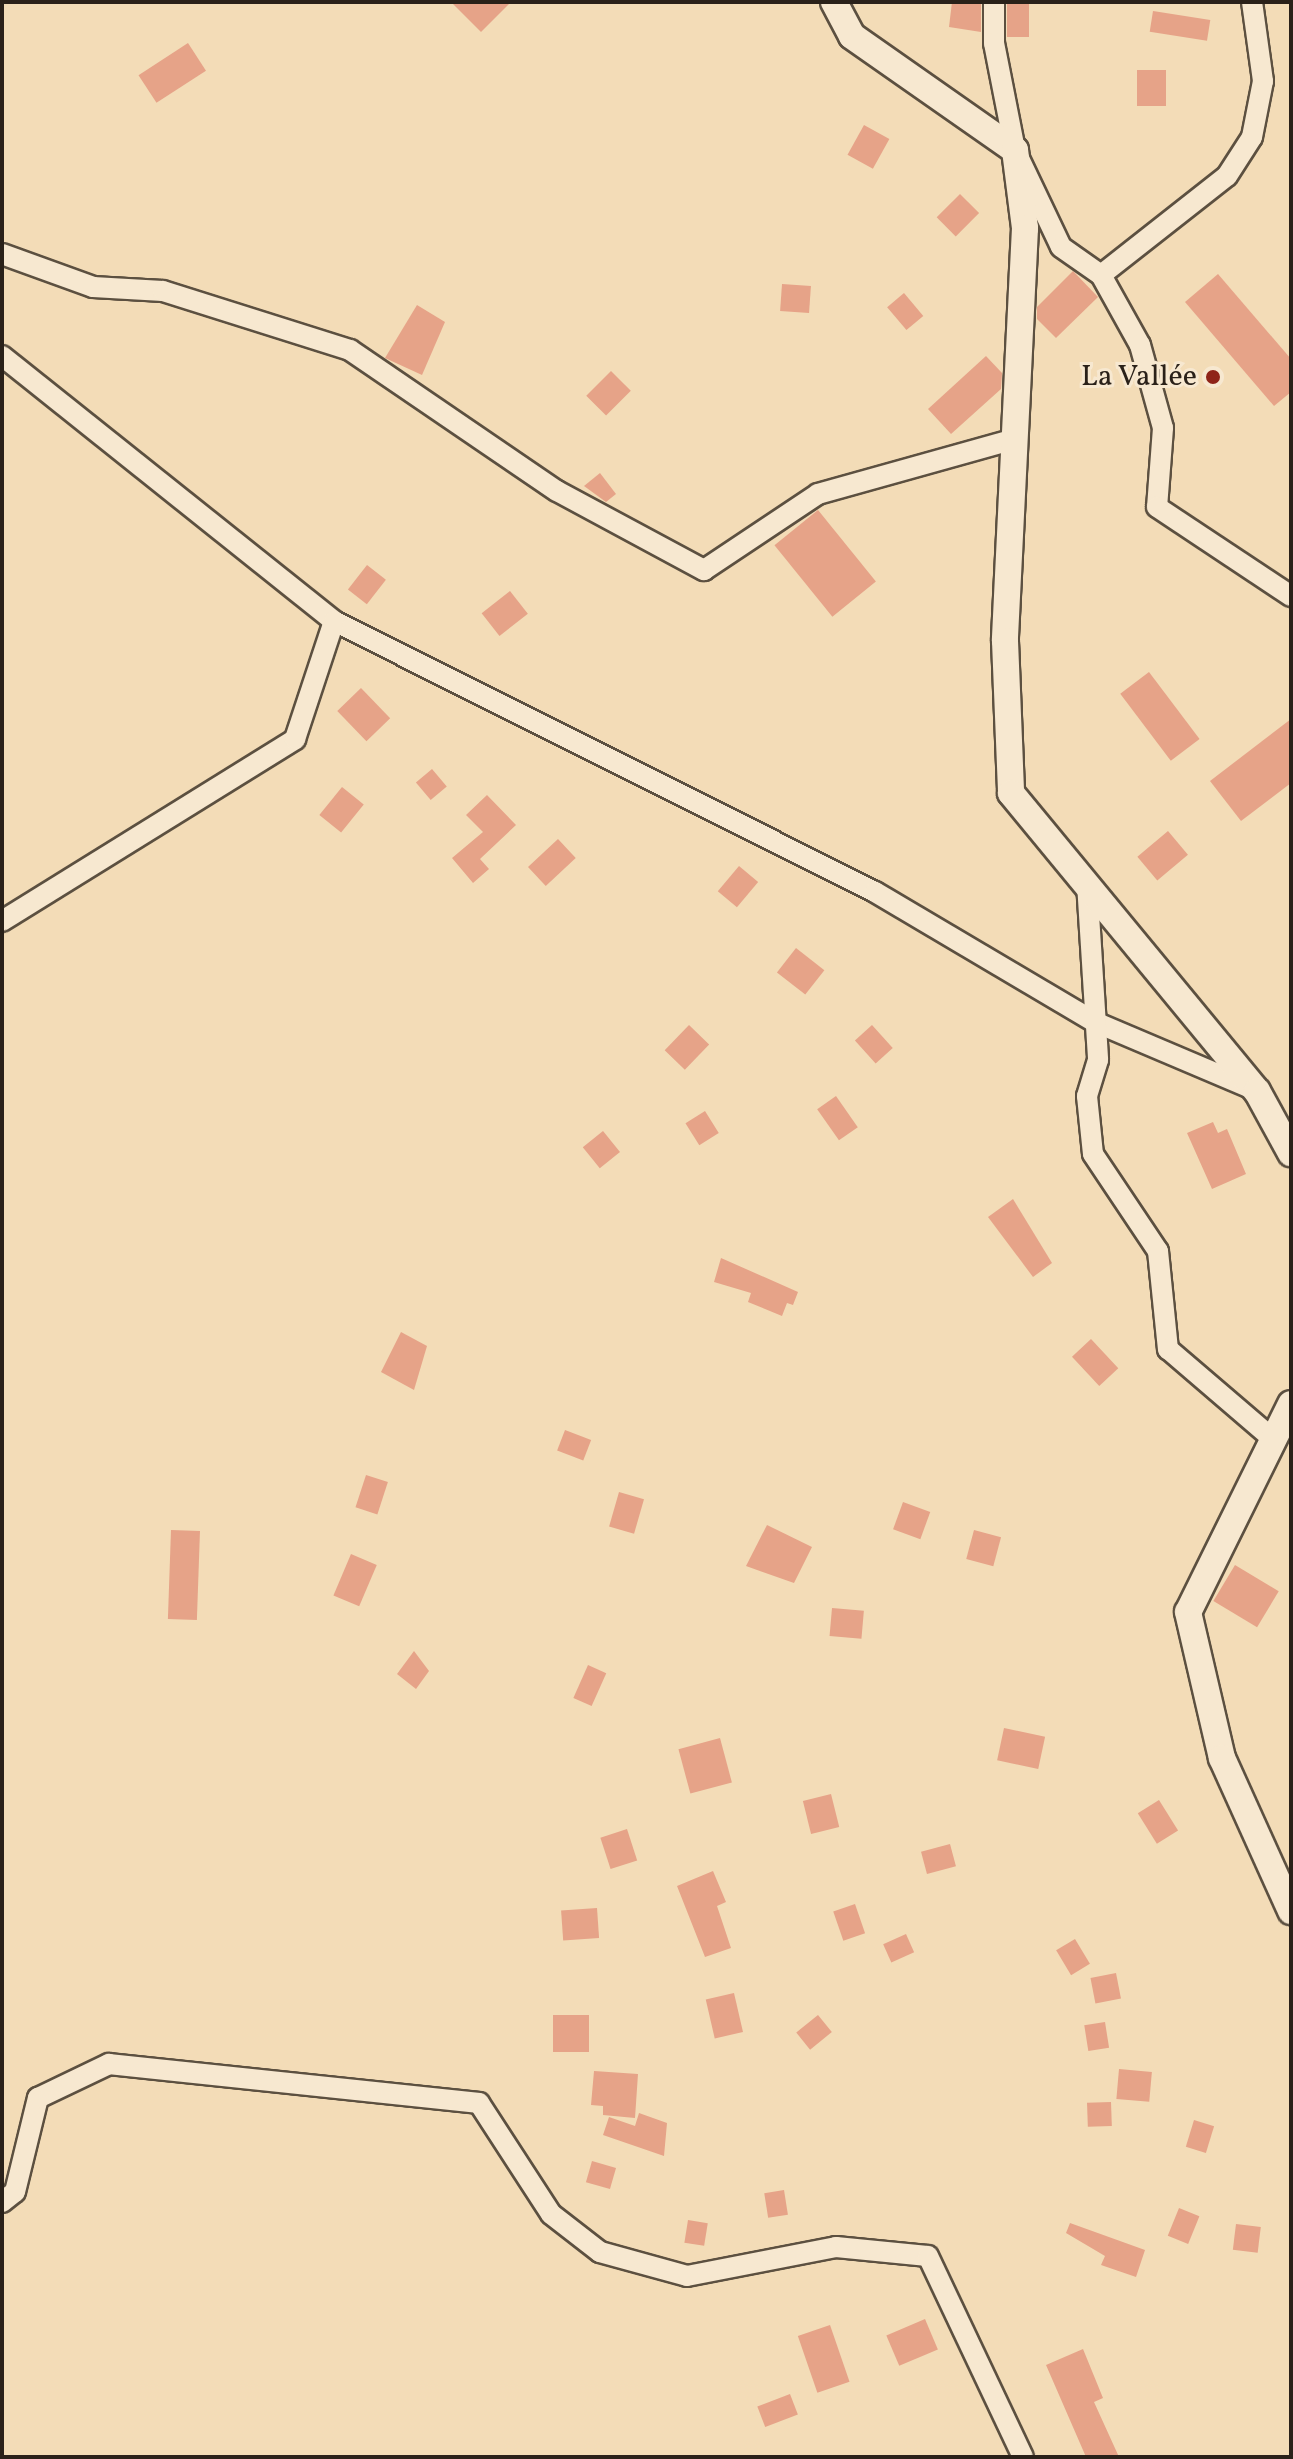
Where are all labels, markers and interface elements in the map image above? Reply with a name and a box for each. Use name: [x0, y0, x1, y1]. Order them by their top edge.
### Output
place label: La Vallée: [1080, 359, 1197, 395]
marker: La Vallée: [1204, 368, 1222, 386]

